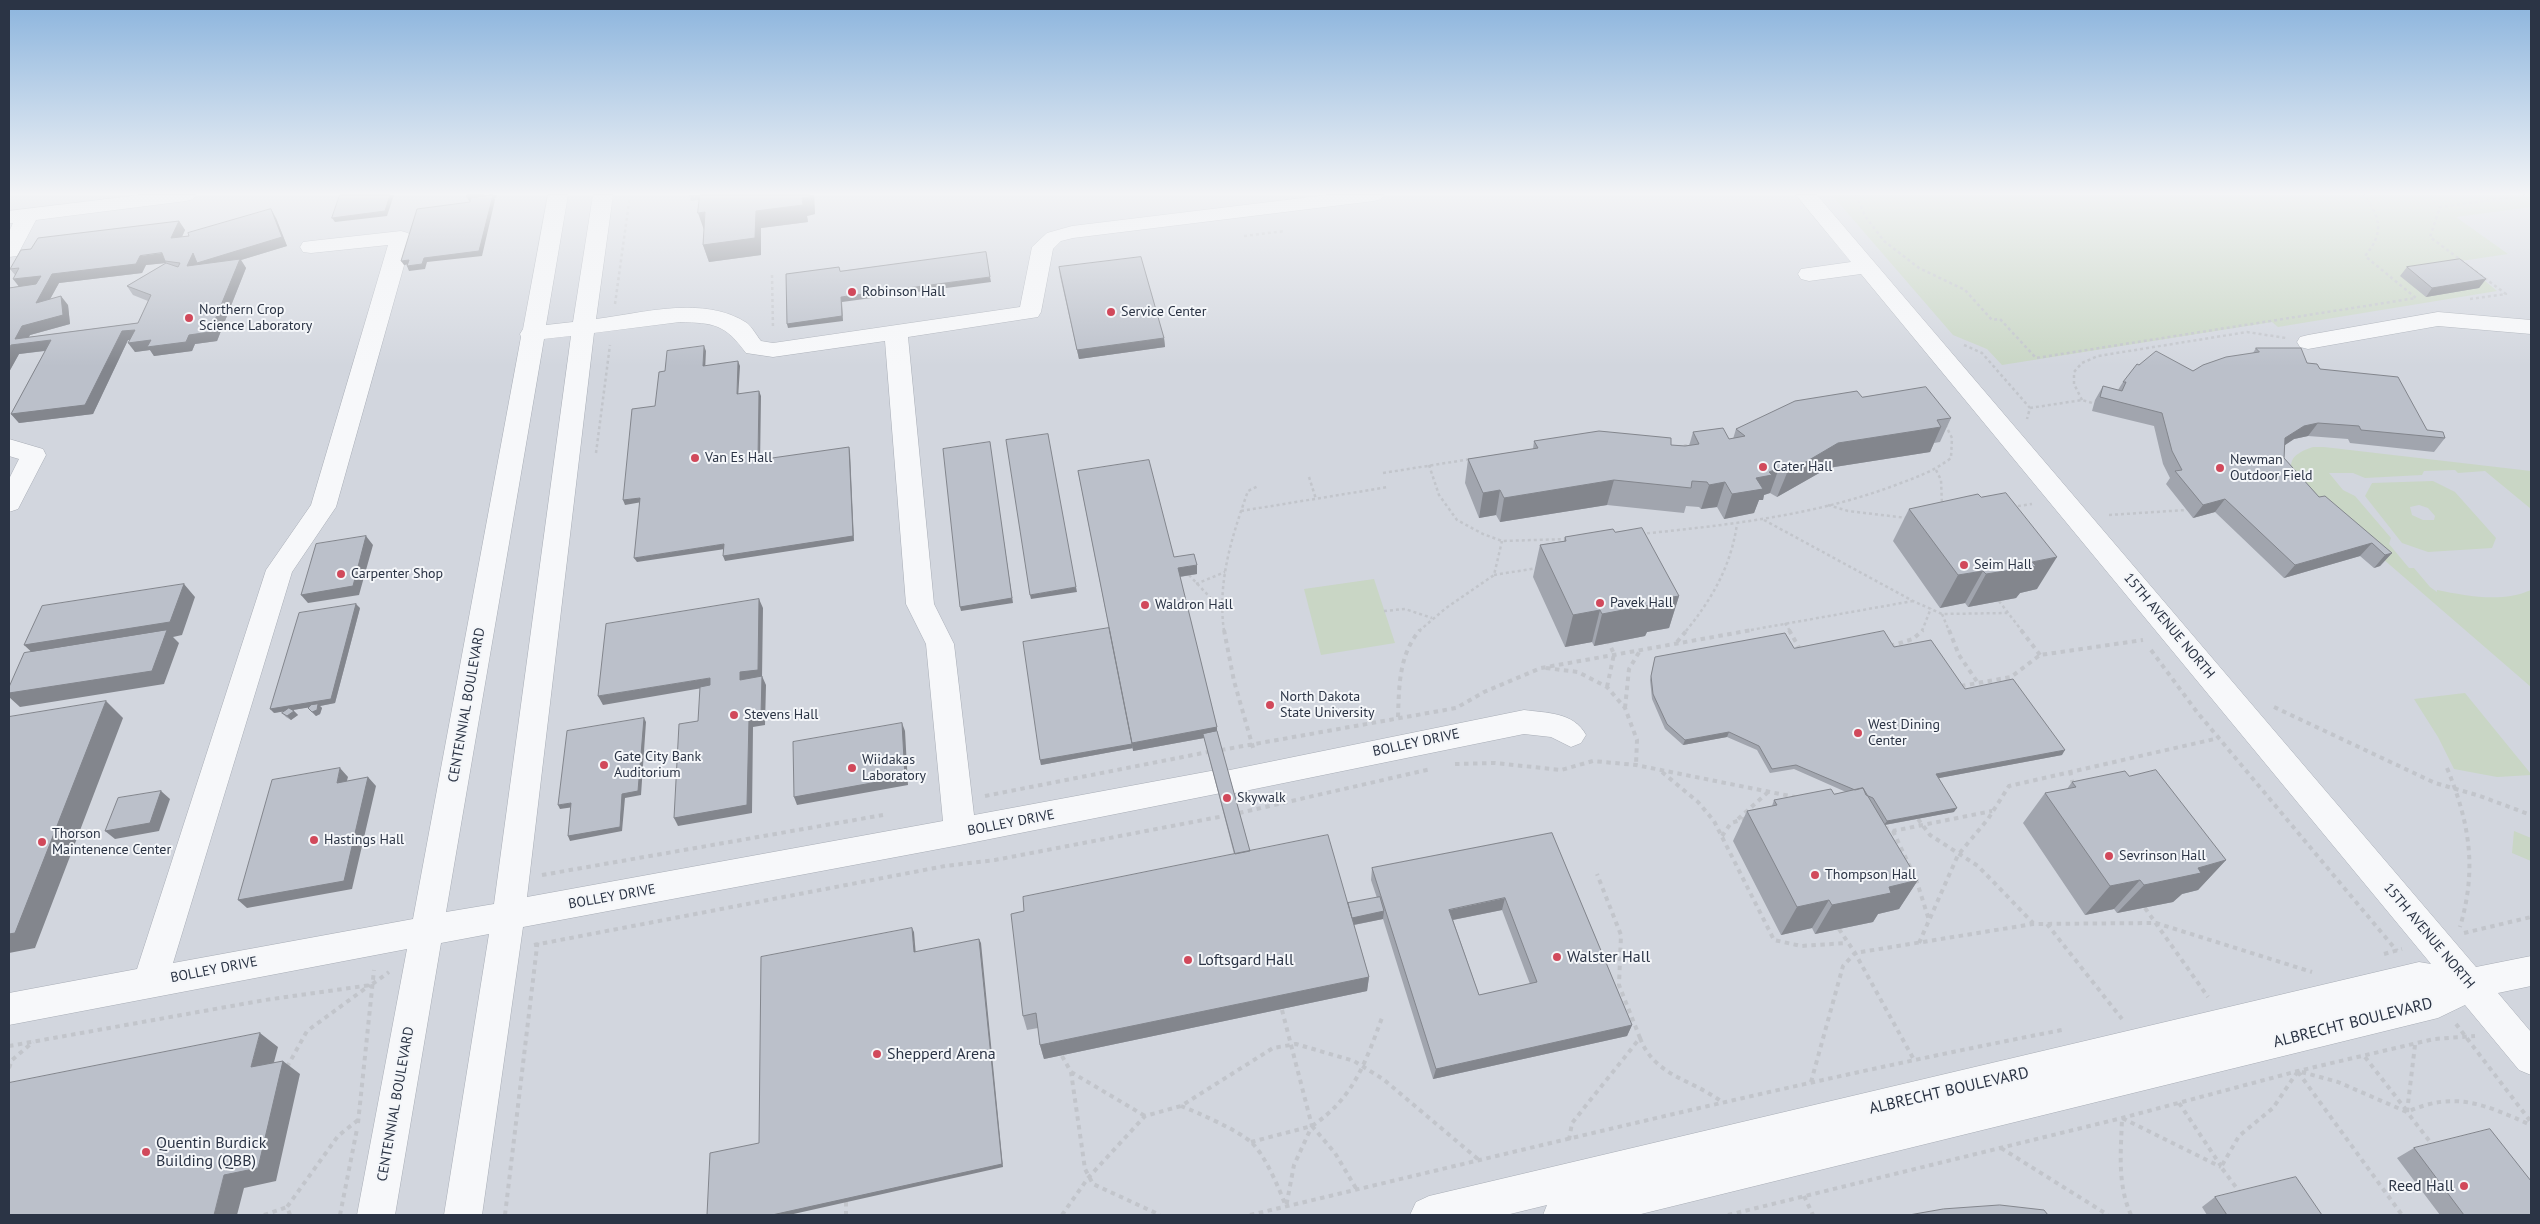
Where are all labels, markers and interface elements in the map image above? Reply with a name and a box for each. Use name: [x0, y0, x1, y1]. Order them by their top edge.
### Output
place label: Robinson Hall: [862, 284, 945, 300]
marker: Robinson Hall: [846, 286, 858, 298]
place label: Northern Crop Science Laboratory: [199, 302, 312, 334]
place label: Service Center: [1121, 304, 1206, 320]
marker: Service Center: [1105, 306, 1117, 318]
marker: Northern Crop Science Laboratory: [183, 312, 195, 324]
place label: Van Es Hall: [705, 450, 772, 466]
marker: Van Es Hall: [689, 452, 701, 464]
place label: Newman Outdoor Field: [2230, 452, 2313, 484]
place label: Cater Hall: [1773, 459, 1832, 475]
marker: Cater Hall: [1757, 461, 1769, 473]
marker: Newman Outdoor Field: [2214, 462, 2226, 474]
place label: Seim Hall: [1974, 557, 2032, 573]
marker: Seim Hall: [1958, 559, 1970, 571]
place label: Carpenter Shop: [351, 566, 443, 582]
marker: Carpenter Shop: [335, 568, 347, 580]
street label: 15TH AVENUE NORTH: [2120, 570, 2218, 682]
place label: Pavek Hall: [1610, 595, 1673, 611]
place label: Waldron Hall: [1155, 597, 1233, 613]
marker: Pavek Hall: [1594, 597, 1606, 609]
marker: Waldron Hall: [1139, 599, 1151, 611]
street label: CENTENNIAL BOULEVARD: [445, 626, 489, 784]
place label: North Dakota State University: [1280, 689, 1374, 722]
marker: North Dakota State University: [1264, 699, 1276, 711]
place label: Stevens Hall: [744, 707, 818, 723]
marker: Stevens Hall: [728, 709, 740, 721]
place label: West Dining Center: [1868, 717, 1940, 750]
street label: BOLLEY DRIVE: [1371, 726, 1461, 760]
marker: West Dining Center: [1852, 727, 1864, 739]
place label: Gate City Bank Auditorium: [614, 749, 701, 782]
place label: Wiidakas Laboratory: [862, 752, 926, 784]
marker: Gate City Bank Auditorium: [598, 759, 610, 771]
marker: Wiidakas Laboratory: [846, 762, 858, 774]
place label: Skywalk: [1237, 790, 1286, 806]
marker: Skywalk: [1221, 792, 1233, 804]
street label: BOLLEY DRIVE: [966, 806, 1056, 840]
place label: Thorson Maintenence Center: [52, 826, 171, 859]
place label: Hastings Hall: [324, 832, 404, 848]
marker: Hastings Hall: [308, 834, 320, 846]
marker: Thorson Maintenence Center: [36, 836, 48, 848]
place label: Sevrinson Hall: [2119, 848, 2205, 864]
marker: Sevrinson Hall: [2103, 850, 2115, 862]
place label: Thompson Hall: [1825, 867, 1916, 883]
marker: Thompson Hall: [1809, 869, 1821, 881]
street label: 15TH AVENUE NORTH: [2380, 880, 2478, 992]
street label: BOLLEY DRIVE: [567, 881, 657, 913]
place label: Walster Hall: [1567, 947, 1650, 967]
place label: Loftsgard Hall: [1198, 950, 1294, 970]
marker: Walster Hall: [1551, 951, 1563, 963]
street label: BOLLEY DRIVE: [169, 953, 259, 987]
marker: Loftsgard Hall: [1182, 954, 1194, 966]
street label: ALBRECHT BOULEVARD: [2271, 994, 2435, 1052]
street label: CENTENNIAL BOULEVARD: [374, 1025, 418, 1183]
place label: Shepperd Arena: [887, 1044, 996, 1064]
marker: Shepperd Arena: [871, 1048, 883, 1060]
street label: ALBRECHT BOULEVARD: [1867, 1063, 2031, 1119]
place label: Quentin Burdick Building (QBB): [156, 1133, 266, 1171]
marker: Quentin Burdick Building (QBB): [140, 1146, 152, 1158]
place label: Reed Hall: [2388, 1176, 2454, 1196]
marker: Reed Hall: [2458, 1180, 2470, 1192]

